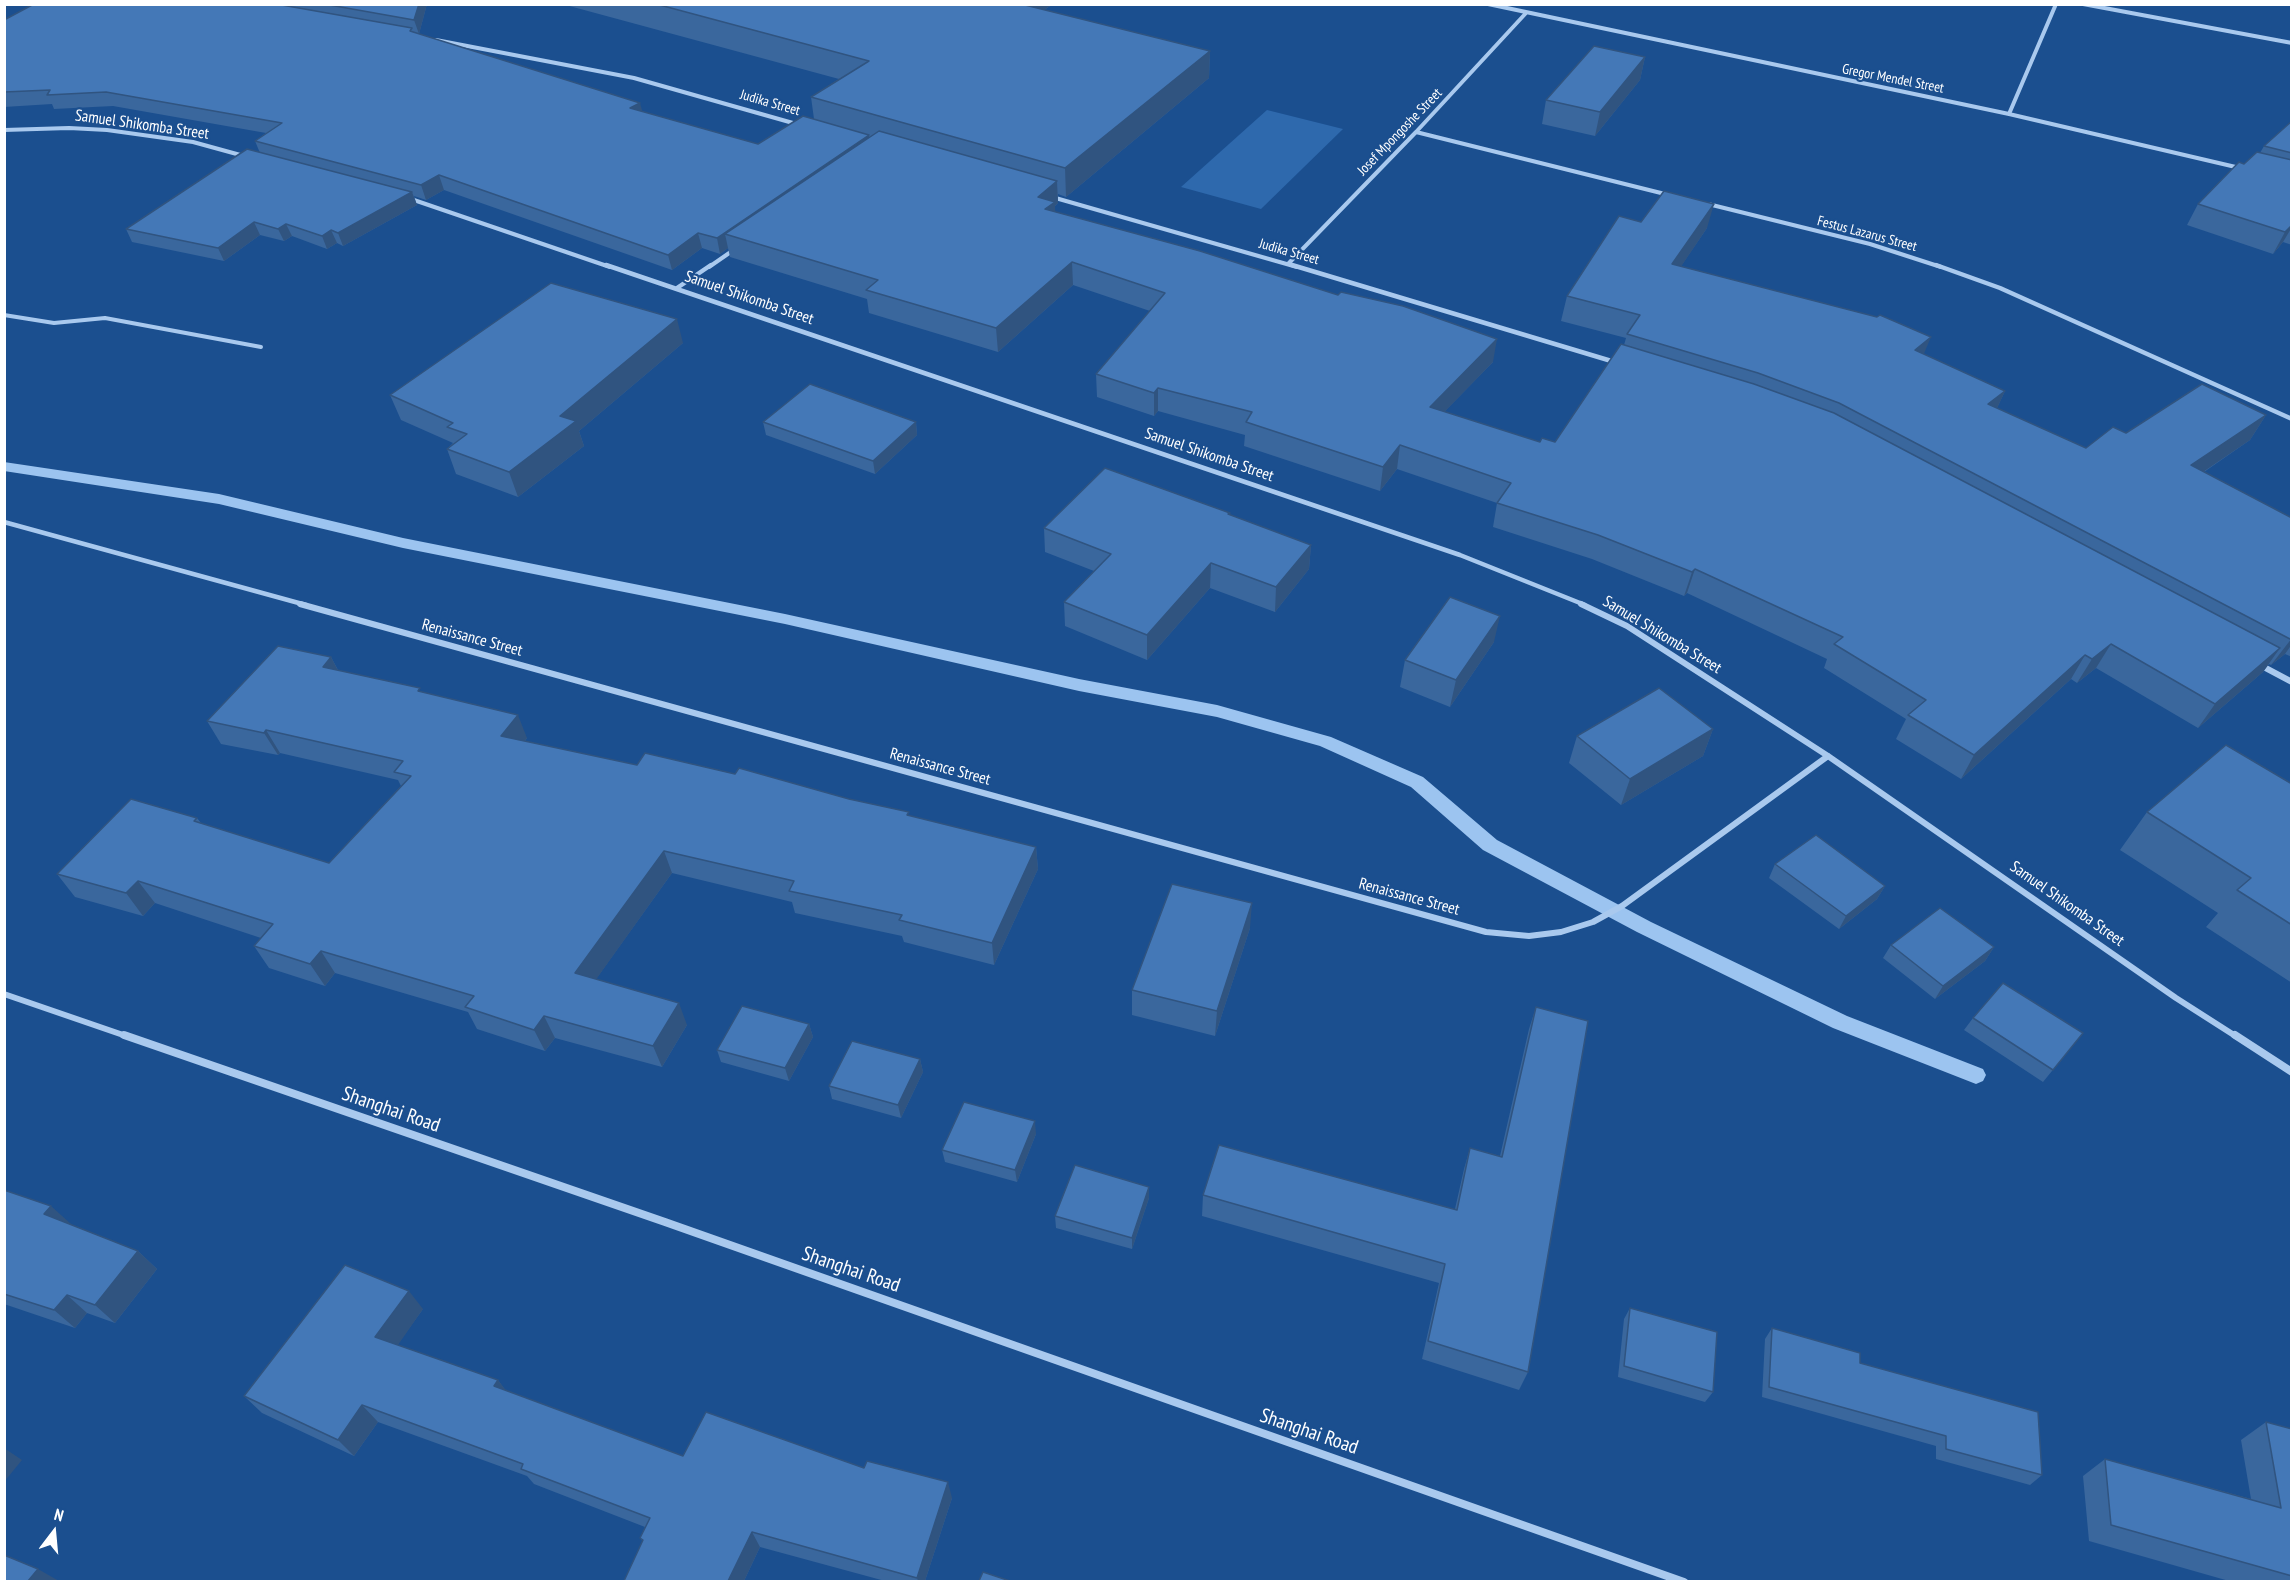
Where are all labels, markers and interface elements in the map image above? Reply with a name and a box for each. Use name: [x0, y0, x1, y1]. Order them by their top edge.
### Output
street label: Gregor Mendel Street: [1841, 61, 1945, 97]
street label: Josef Mpongoshe Street: [1354, 85, 1446, 179]
street label: Judika Street: [738, 86, 802, 120]
street label: Samuel Shikomba Street: [74, 106, 210, 144]
street label: Festus Lazarus Street: [1815, 213, 1919, 255]
street label: Judika Street: [1257, 235, 1321, 269]
street label: Samuel Shikomba Street: [682, 267, 816, 329]
street label: Samuel Shikomba Street: [1142, 424, 1276, 486]
street label: Samuel Shikomba Street: [1599, 592, 1725, 678]
street label: Renaissance Street: [420, 615, 524, 661]
street label: Renaissance Street: [888, 744, 992, 790]
street label: Samuel Shikomba Street: [2006, 857, 2128, 951]
street label: Renaissance Street: [1357, 874, 1461, 920]
street label: Shanghai Road: [339, 1082, 443, 1138]
street label: Shanghai Road: [799, 1242, 903, 1298]
street label: Shanghai Road: [1257, 1404, 1361, 1460]
north arrow: [24, 1502, 84, 1562]
text: N: [52, 1504, 66, 1525]

